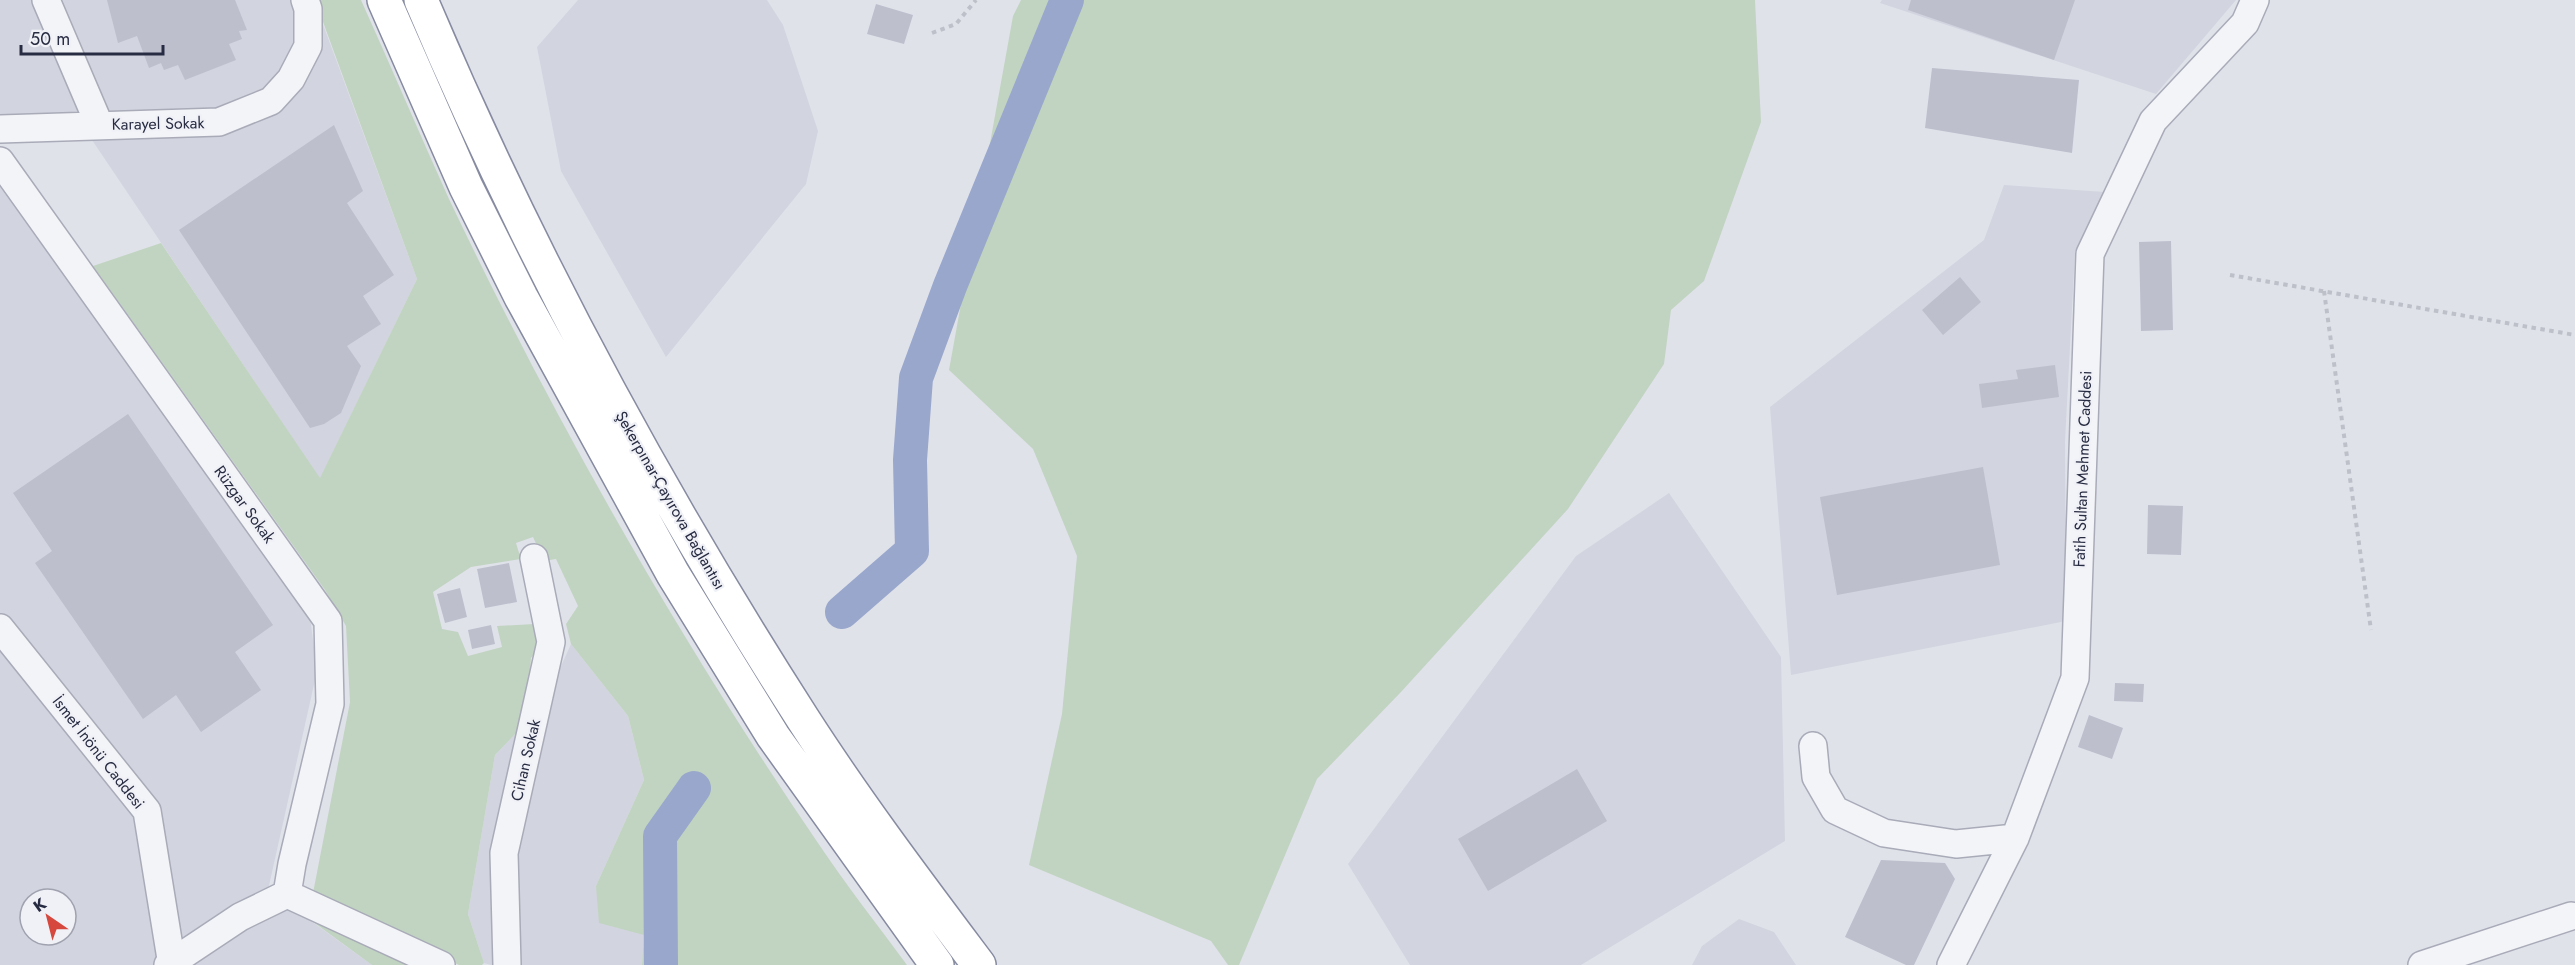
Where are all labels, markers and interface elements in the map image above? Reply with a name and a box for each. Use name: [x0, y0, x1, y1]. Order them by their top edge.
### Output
scale bar: [21, 18, 164, 56]
text: 50 m: [30, 26, 70, 52]
street label: Karayel Sokak: [111, 111, 205, 136]
street label: Fatih Sultan Mehmet Caddesi: [2068, 370, 2097, 568]
street label: Şekerpınar-Çayırova Bağlantısı: [610, 407, 731, 594]
street label: Rüzgar Sokak: [209, 461, 281, 549]
street label: İsmet İnönü Caddesi: [47, 691, 150, 814]
street label: Cihan Sokak: [505, 716, 546, 803]
north arrow: [18, 887, 78, 947]
text: K: [29, 892, 52, 918]

